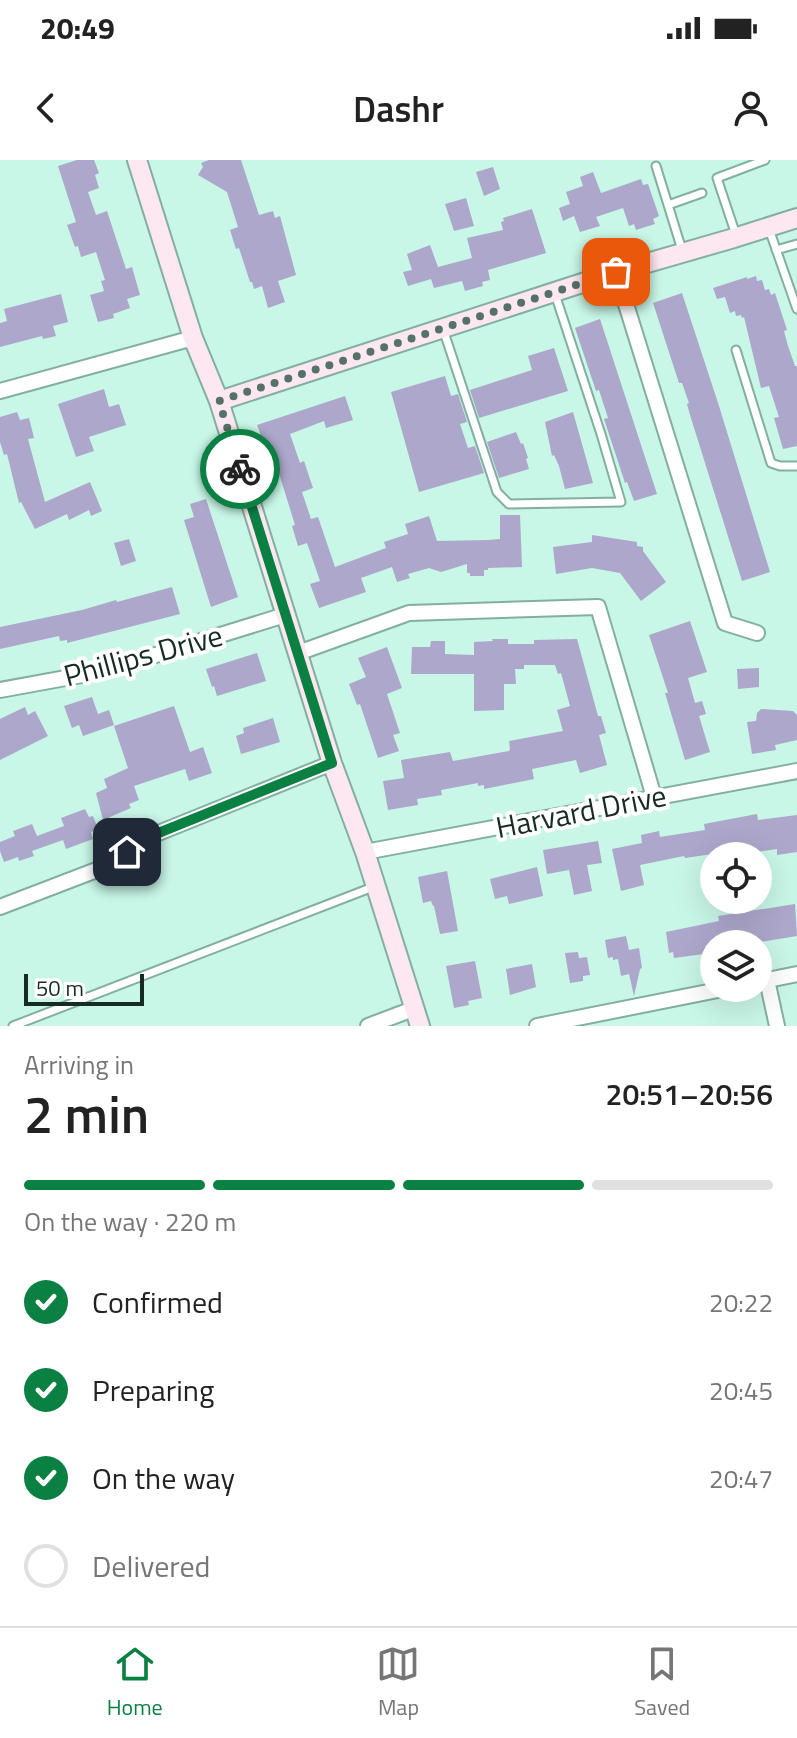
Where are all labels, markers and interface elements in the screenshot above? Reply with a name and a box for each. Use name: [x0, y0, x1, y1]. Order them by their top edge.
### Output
text: 20:49: [40, 5, 115, 51]
text: Dashr: [353, 81, 444, 136]
icon: back: [24, 86, 68, 130]
icon: person: [729, 86, 773, 130]
pin: [582, 238, 650, 306]
icon: bag: [594, 250, 638, 294]
courier: [200, 429, 280, 509]
icon: bike: [218, 447, 262, 491]
street label: Phillips Drive: [58, 612, 228, 698]
street label: Harvard Drive: [492, 772, 670, 850]
pin: [93, 818, 161, 886]
icon: home: [105, 830, 149, 874]
map controls: [700, 842, 772, 1002]
button: locate: [700, 842, 772, 914]
button: layers: [700, 930, 772, 1002]
scale bar: [24, 970, 144, 1006]
text: 50 m: [36, 971, 84, 1005]
text: Arriving in: [24, 1045, 134, 1084]
text: 20:51–20:56: [606, 1071, 773, 1117]
text: 2 min: [24, 1074, 149, 1153]
text: On the way · 220 m: [24, 1202, 236, 1241]
text: Confirmed: [92, 1279, 223, 1325]
icon: check: [24, 1280, 68, 1324]
text: 20:22: [709, 1283, 773, 1322]
text: Preparing: [92, 1367, 214, 1413]
icon: check: [24, 1368, 68, 1412]
text: 20:45: [709, 1371, 773, 1410]
text: On the way: [92, 1455, 235, 1501]
icon: check: [24, 1456, 68, 1500]
text: 20:47: [709, 1459, 773, 1498]
text: Delivered: [92, 1543, 210, 1589]
tab: Home: [107, 1642, 163, 1724]
tab: Map: [376, 1642, 420, 1724]
tab: Saved: [634, 1642, 690, 1724]

